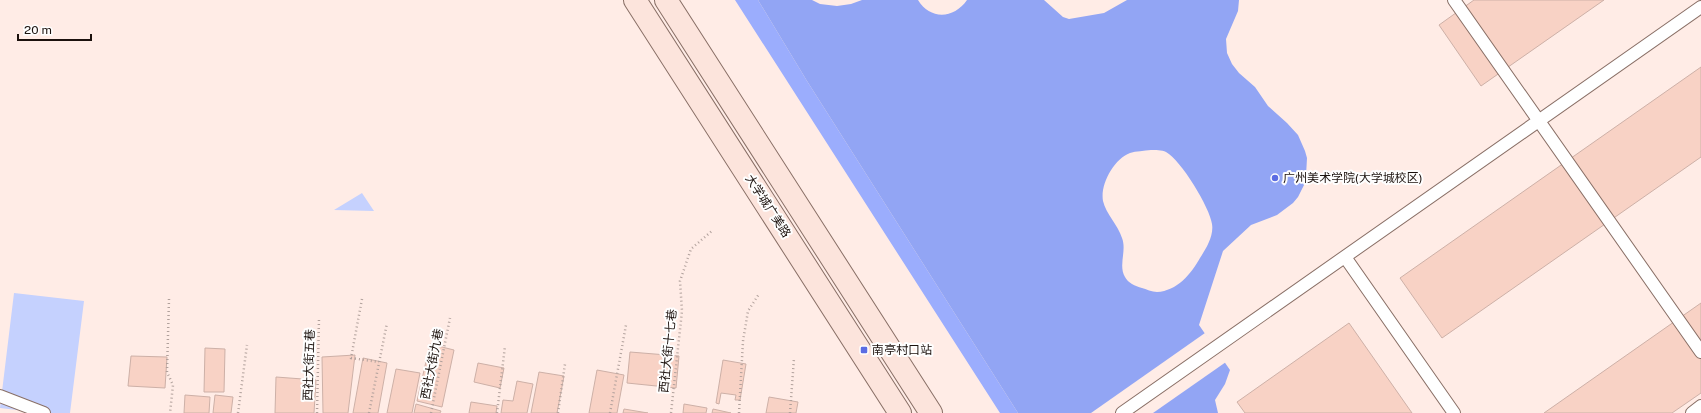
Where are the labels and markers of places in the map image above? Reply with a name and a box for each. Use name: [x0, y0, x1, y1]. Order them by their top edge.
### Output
place label: 广州美术学院(大学城校区): [1283, 171, 1422, 185]
marker: 广州美术学院(大学城校区): [1270, 173, 1280, 183]
place label: 南亭村口站: [872, 343, 932, 357]
marker: 南亭村口站: [859, 345, 869, 355]

